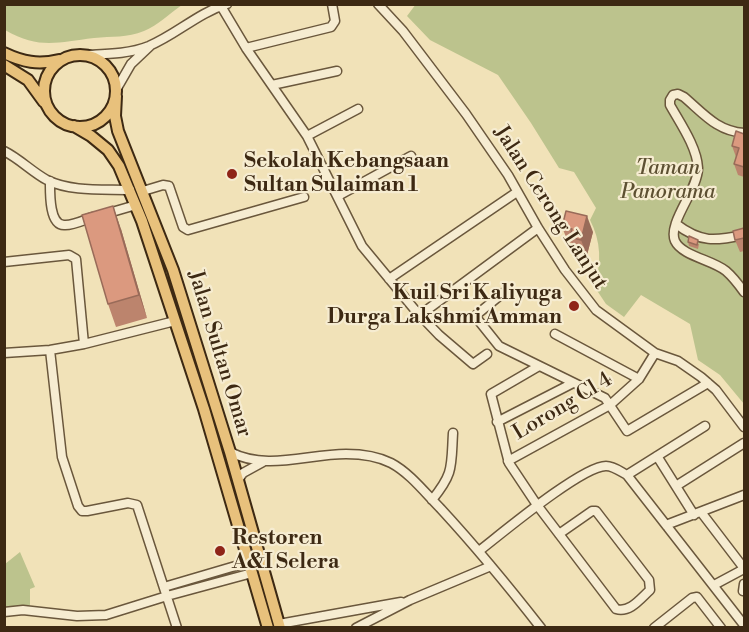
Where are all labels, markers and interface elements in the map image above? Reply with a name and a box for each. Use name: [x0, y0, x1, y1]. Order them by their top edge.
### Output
street label: Jalan Cerong Lanjut: [488, 121, 612, 295]
place label: Sekolah Kebangsaan Sultan Sulaiman 1: [244, 149, 449, 199]
park label: Taman Panorama: [621, 156, 715, 206]
marker: Sekolah Kebangsaan Sultan Sulaiman 1: [225, 167, 239, 181]
street label: Jalan Sultan Omar: [182, 267, 256, 441]
place label: Kuil Sri Kaliyuga Durga Lakshmi Amman: [327, 281, 562, 331]
marker: Kuil Sri Kaliyuga Durga Lakshmi Amman: [567, 299, 581, 313]
street label: Lorong Cl 4: [509, 367, 617, 447]
place label: Restoren A&I Selera: [232, 526, 339, 576]
marker: Restoren A&I Selera: [213, 544, 227, 558]

